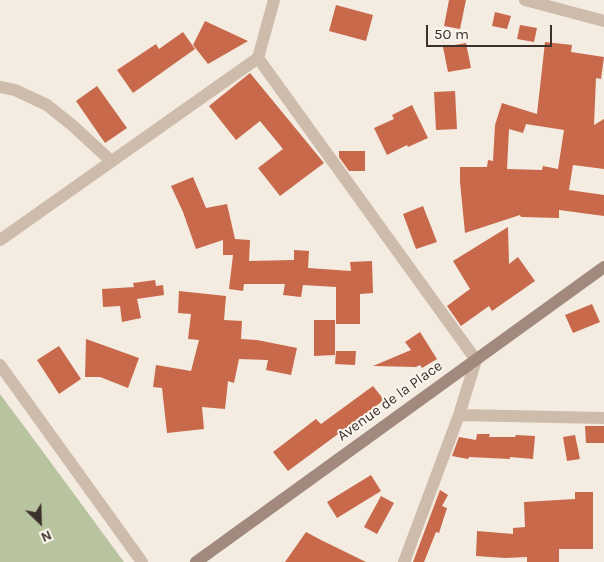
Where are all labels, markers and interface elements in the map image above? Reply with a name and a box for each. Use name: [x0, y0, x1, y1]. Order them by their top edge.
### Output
scale bar: [429, 15, 555, 47]
text: 50 m: [434, 25, 469, 43]
street label: Avenue de la Place: [334, 357, 446, 445]
north arrow: [15, 497, 65, 547]
text: N: [38, 526, 54, 546]

